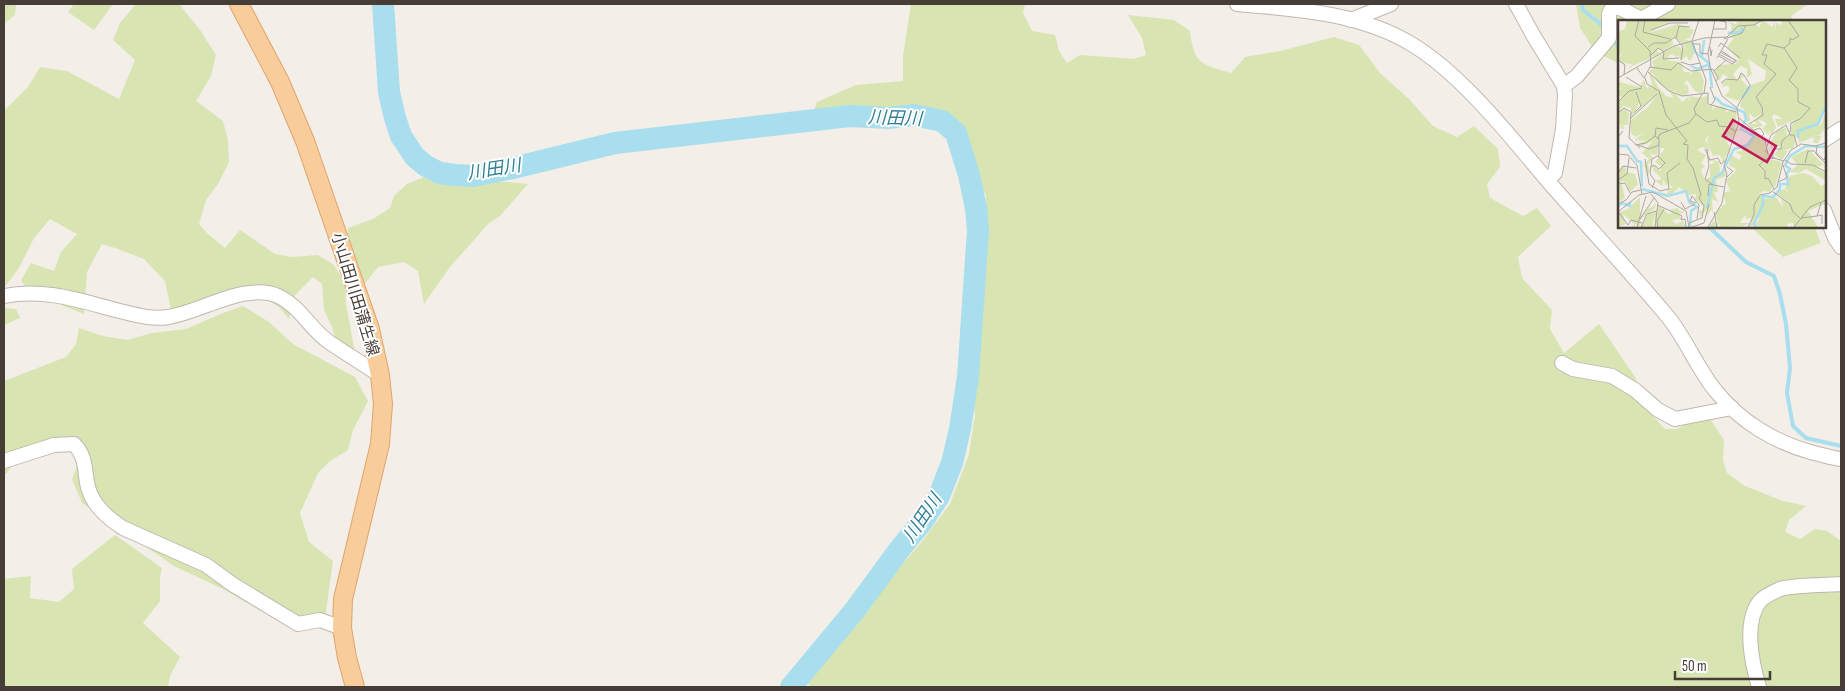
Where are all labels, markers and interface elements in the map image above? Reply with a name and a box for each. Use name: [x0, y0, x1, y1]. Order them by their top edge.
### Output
inset map: [1618, 20, 1825, 228]
water label: 川田川: [868, 107, 924, 130]
water label: 川田川: [466, 155, 524, 184]
street label: 小山田川田蒲生線: [327, 230, 382, 358]
water label: 川田川: [899, 488, 947, 547]
scale bar: [1675, 648, 1770, 680]
text: 50 m: [1682, 657, 1707, 676]

